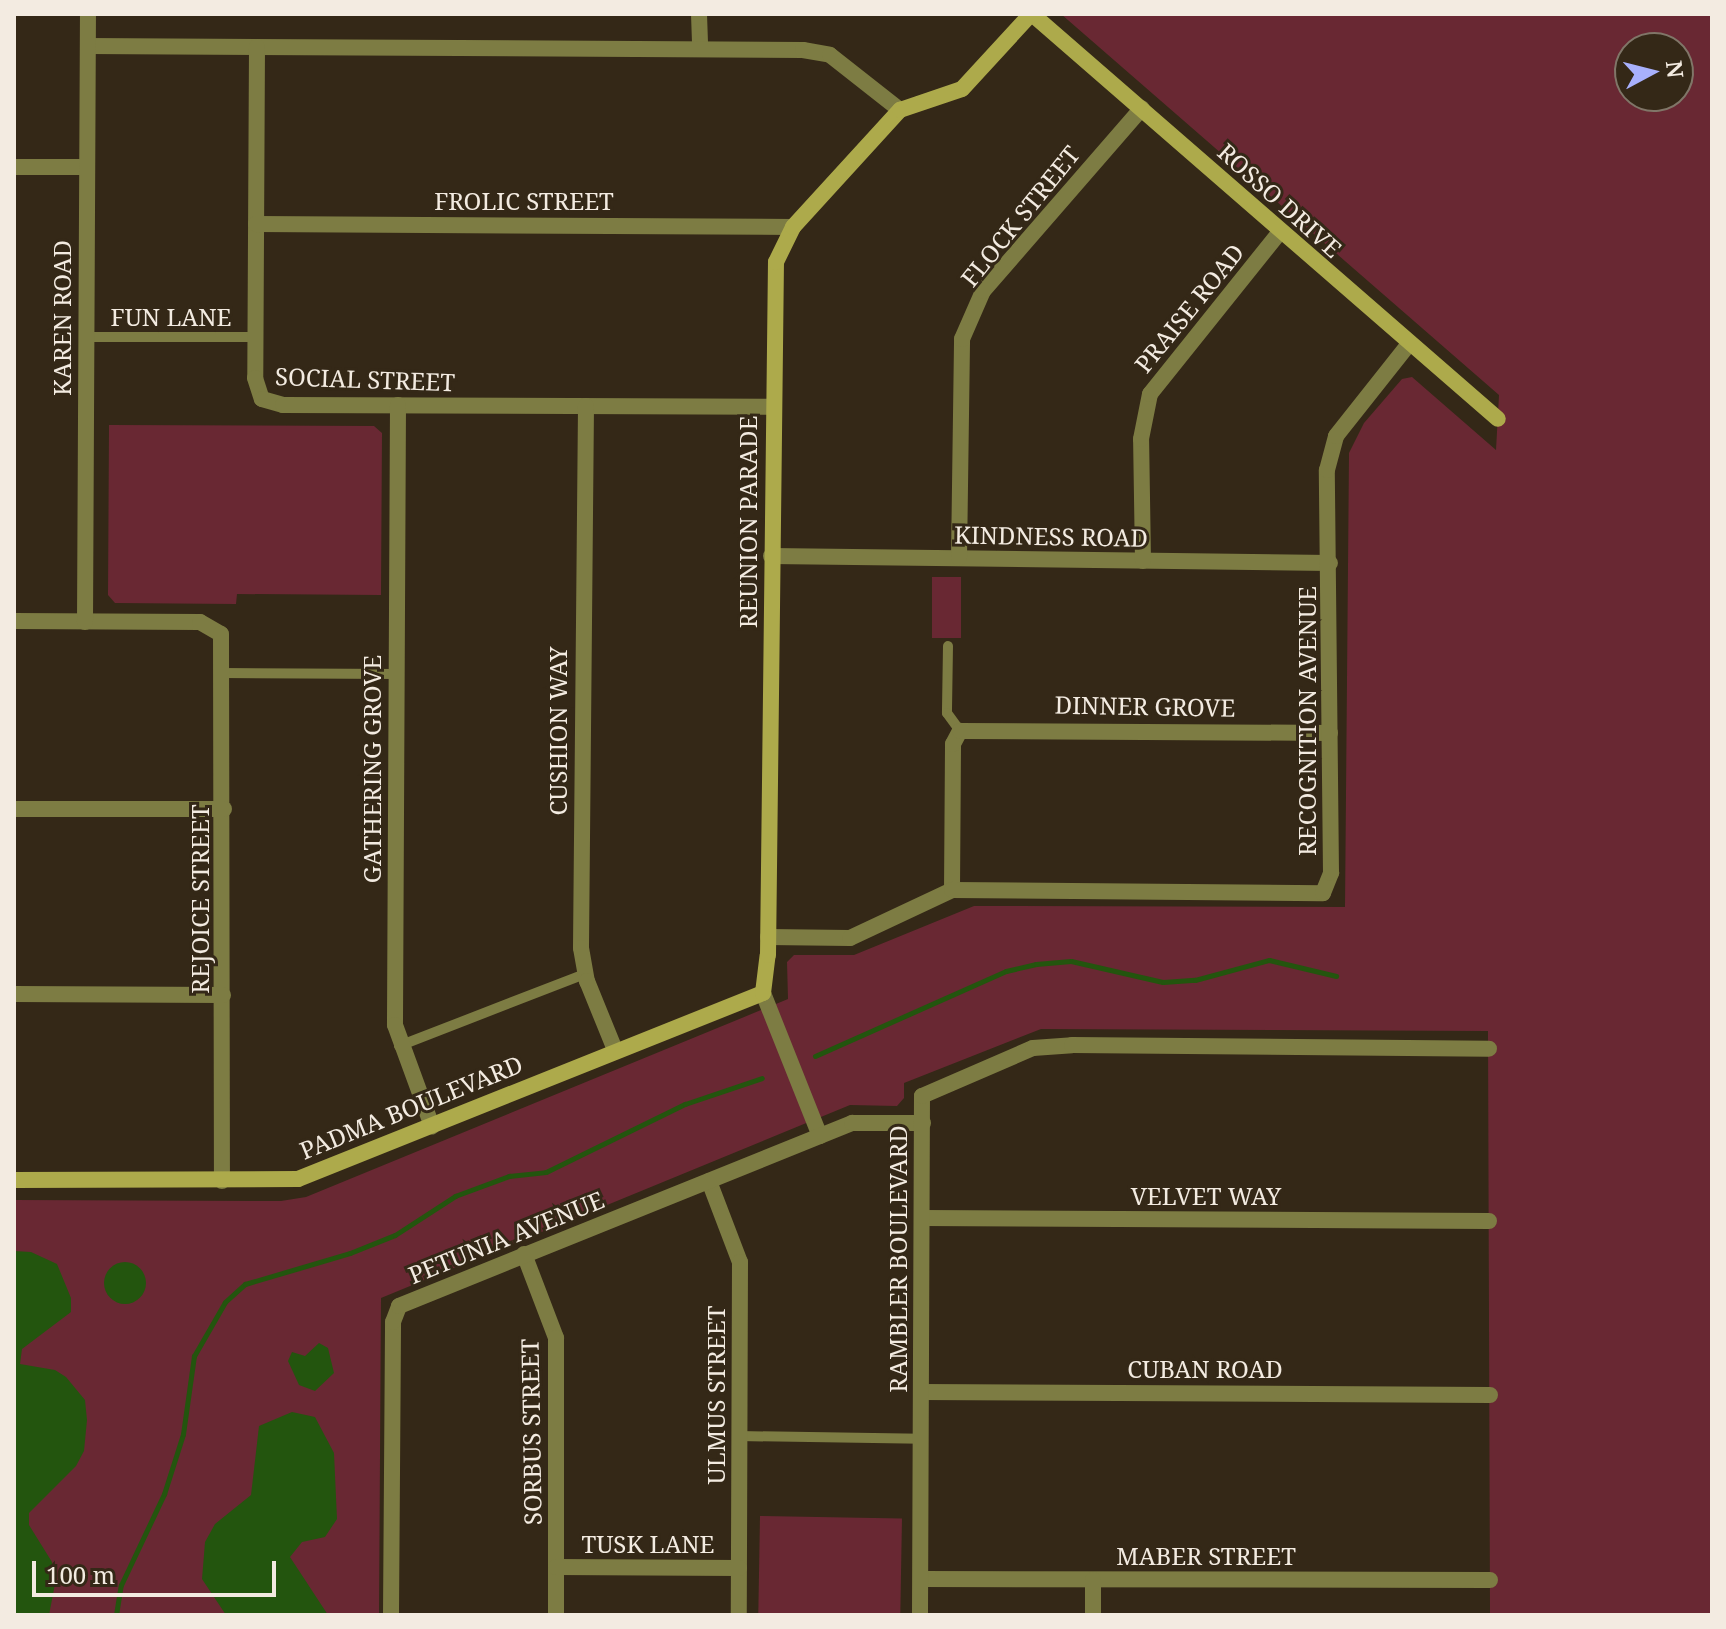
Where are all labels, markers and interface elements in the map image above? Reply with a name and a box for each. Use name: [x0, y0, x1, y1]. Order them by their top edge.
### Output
north arrow: [1614, 32, 1694, 112]
text: N: [1660, 59, 1692, 80]
street label: ROSSO DRIVE: [1212, 137, 1348, 263]
street label: FLOCK STREET: [955, 140, 1085, 292]
street label: FROLIC STREET: [434, 187, 614, 215]
street label: PRAISE ROAD: [1128, 238, 1250, 378]
street label: KAREN ROAD: [48, 240, 76, 396]
street label: FUN LANE: [110, 303, 232, 331]
street label: SOCIAL STREET: [274, 361, 456, 397]
street label: REUNION PARADE: [734, 416, 762, 628]
street label: KINDNESS ROAD: [954, 520, 1148, 552]
street label: RECOGNITION AVENUE: [1293, 586, 1321, 856]
street label: CUSHION WAY: [544, 647, 572, 815]
street label: GATHERING GROVE: [358, 655, 386, 883]
street label: DINNER GROVE: [1054, 690, 1236, 722]
street label: REJOICE STREET: [186, 804, 214, 994]
street label: PADMA BOULEVARD: [295, 1049, 527, 1165]
street label: RAMBLER BOULEVARD: [884, 1125, 912, 1393]
street label: VELVET WAY: [1131, 1182, 1281, 1210]
street label: PETUNIA AVENUE: [404, 1185, 608, 1289]
street label: ULMUS STREET: [702, 1306, 730, 1484]
street label: SORBUS STREET: [515, 1339, 547, 1525]
street label: CUBAN ROAD: [1127, 1355, 1283, 1383]
street label: TUSK LANE: [581, 1530, 715, 1558]
street label: MABER STREET: [1116, 1542, 1296, 1570]
scale bar: [36, 1545, 280, 1595]
text: 100 m: [46, 1558, 115, 1591]

